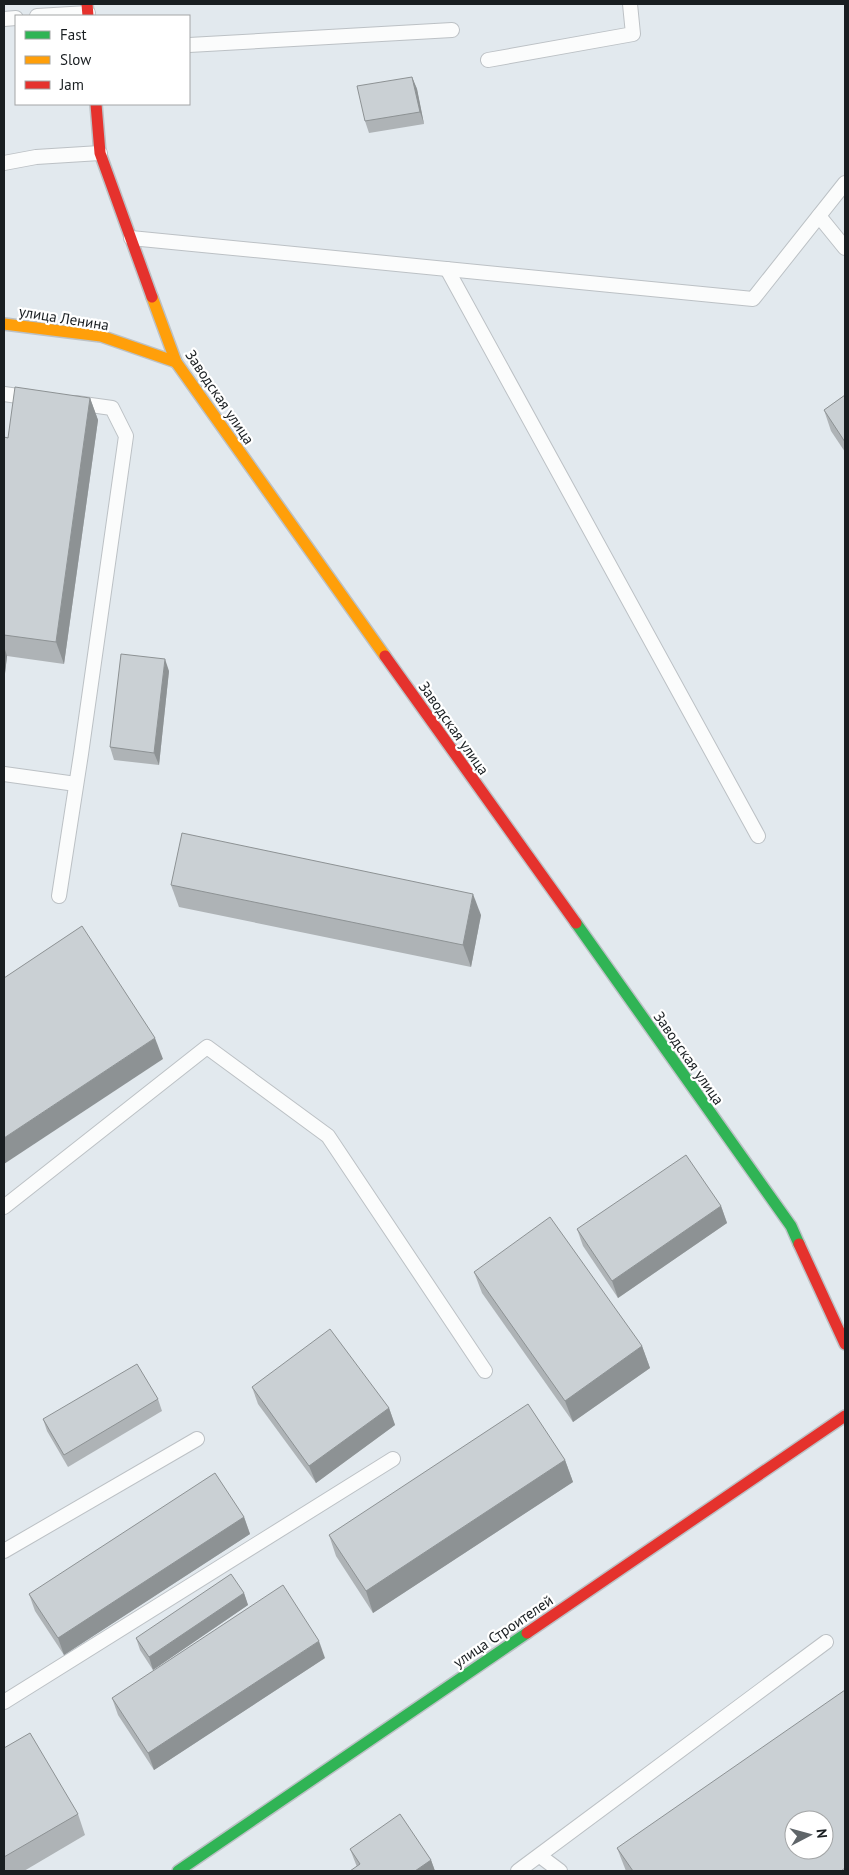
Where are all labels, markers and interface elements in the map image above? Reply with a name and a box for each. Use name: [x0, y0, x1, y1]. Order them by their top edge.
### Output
legend: [15, 15, 190, 105]
text: Fast: [60, 25, 87, 44]
text: Slow: [60, 50, 91, 69]
text: Jam: [59, 75, 84, 94]
street label: улица Ленина: [18, 302, 110, 334]
street label: Заводская улица: [181, 346, 259, 448]
street label: Заводская улица: [415, 678, 493, 778]
street label: Заводская улица: [650, 1008, 728, 1108]
street label: улица Строителей: [449, 1591, 557, 1671]
north arrow: [784, 1810, 834, 1860]
text: N: [812, 1828, 831, 1839]

